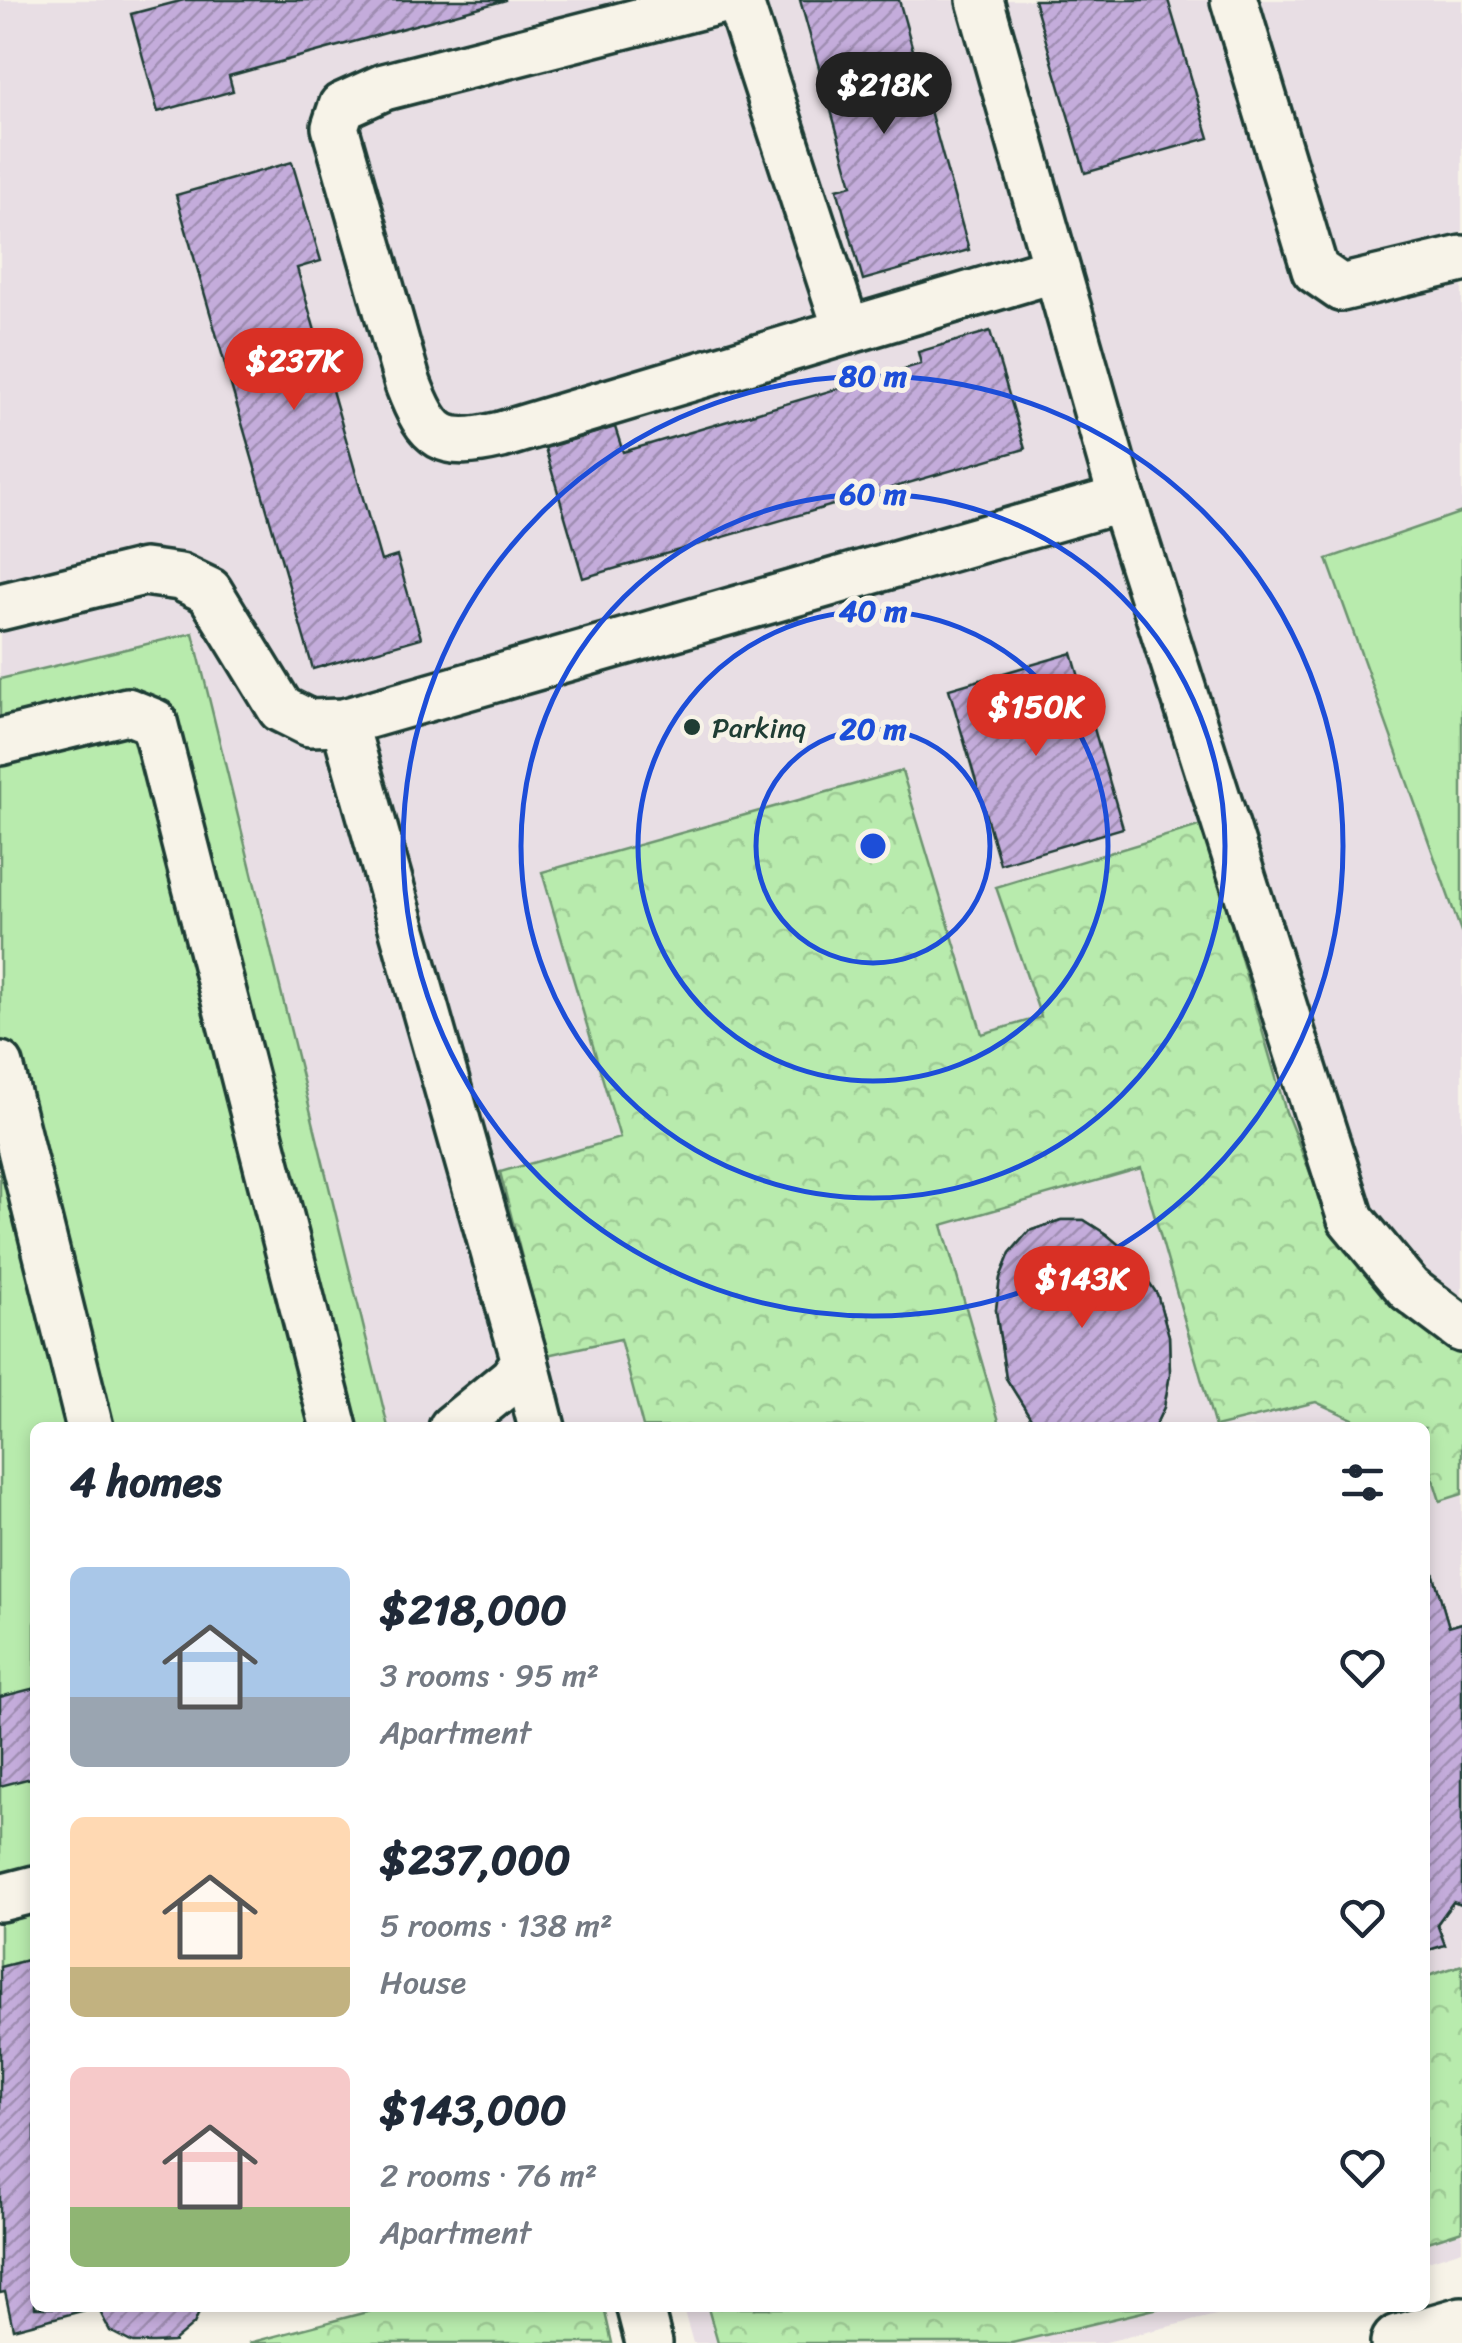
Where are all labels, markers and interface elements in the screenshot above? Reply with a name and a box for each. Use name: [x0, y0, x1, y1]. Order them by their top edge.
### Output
pin: $218K: [814, 52, 954, 137]
text: $218K: [838, 56, 930, 113]
pin: $237K: [224, 328, 364, 413]
text: $237K: [246, 332, 342, 389]
text: 80 m: [838, 349, 907, 403]
text: 60 m: [840, 467, 906, 521]
text: 40 m: [839, 584, 907, 638]
pin: $150K: [966, 674, 1106, 759]
text: $150K: [989, 678, 1083, 735]
text: 20 m: [839, 702, 907, 756]
place label: Parkinq: [712, 703, 806, 752]
marker: Parkinq: [681, 716, 703, 738]
centre of rings: [855, 828, 891, 864]
pin: $143K: [1012, 1246, 1152, 1331]
text: $143K: [1036, 1250, 1128, 1307]
text: 4 homes: [70, 1445, 222, 1519]
icon: filters: [1335, 1455, 1390, 1510]
text: $218,000: [380, 1573, 567, 1647]
icon: home: [150, 1607, 270, 1727]
icon: heart: [1335, 1640, 1390, 1695]
text: 3 rooms · 95 m²: [380, 1647, 599, 1704]
text: Apartment: [380, 1704, 531, 1761]
text: $237,000: [380, 1823, 570, 1897]
icon: home: [150, 1857, 270, 1977]
icon: heart: [1335, 1890, 1390, 1945]
text: 5 rooms · 138 m²: [380, 1897, 612, 1954]
text: House: [380, 1954, 466, 2011]
text: $143,000: [380, 2073, 567, 2147]
icon: home: [150, 2107, 270, 2227]
icon: heart: [1335, 2140, 1390, 2195]
text: 2 rooms · 76 m²: [380, 2147, 597, 2204]
text: Apartment: [380, 2204, 531, 2261]

